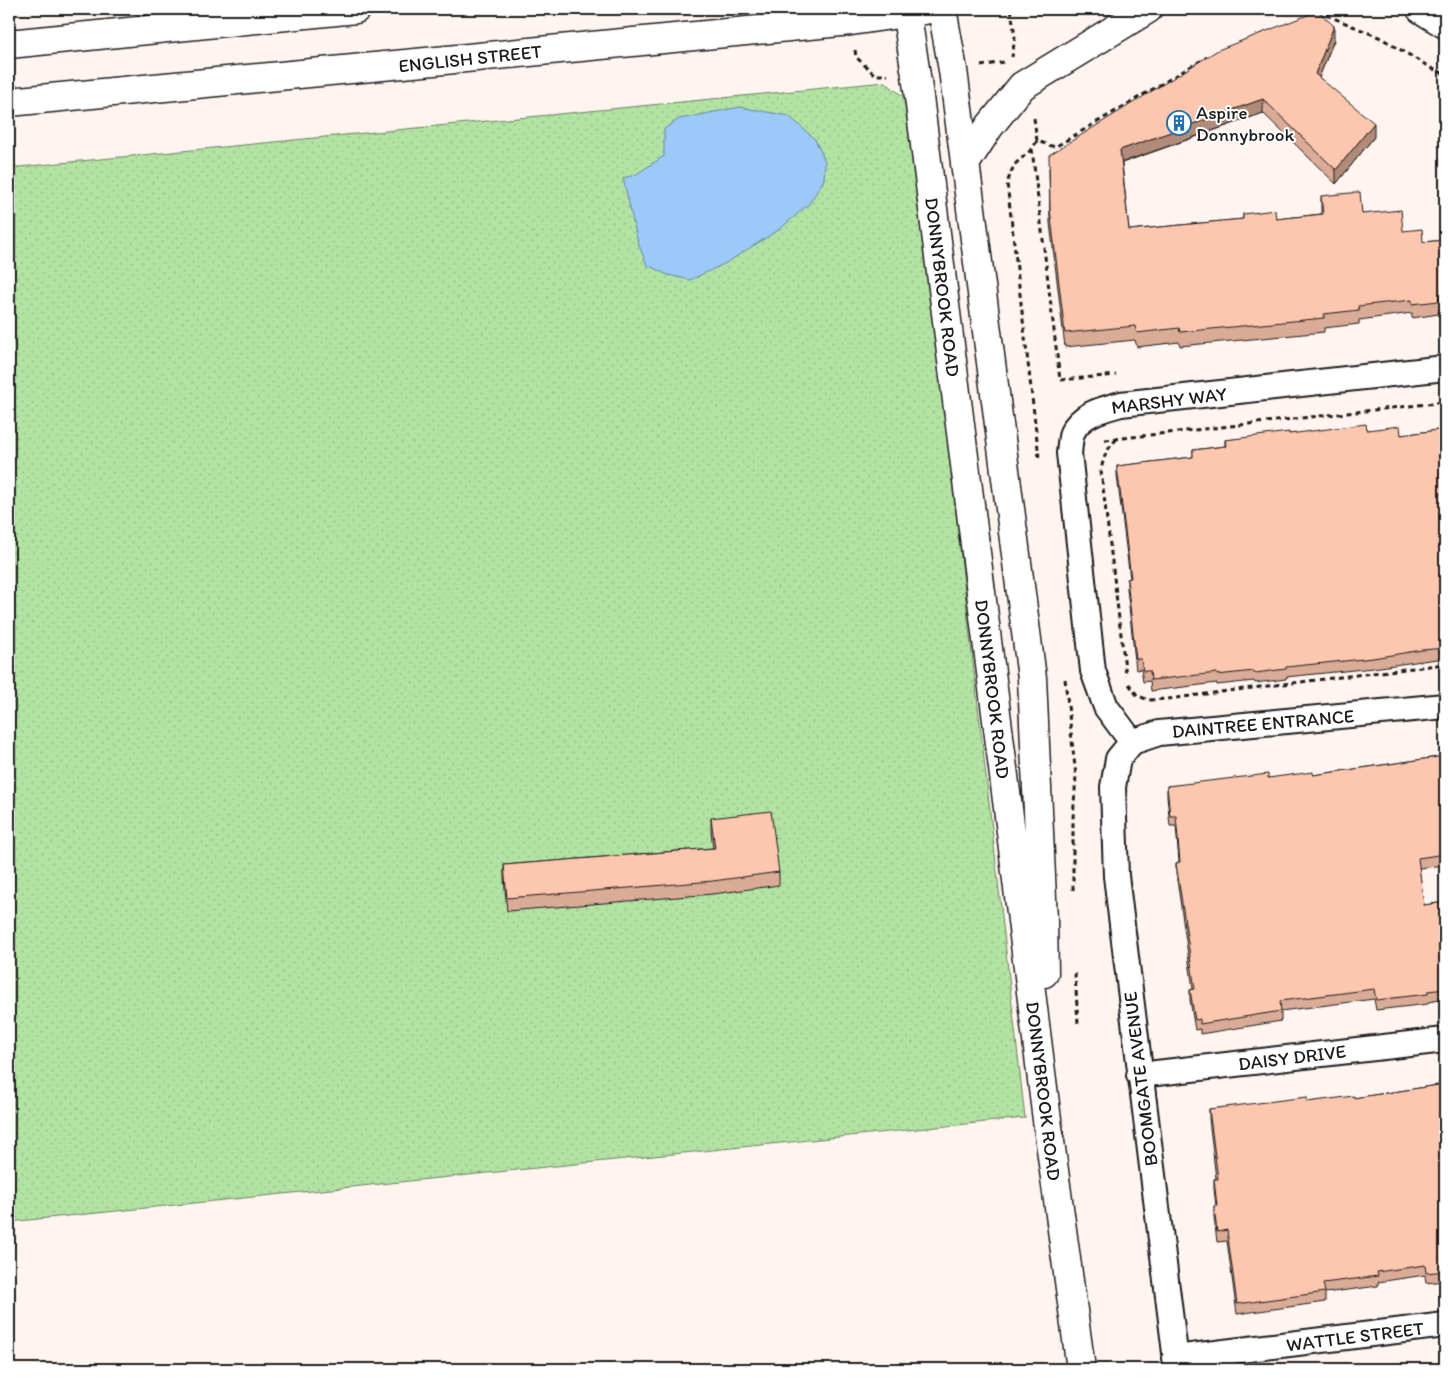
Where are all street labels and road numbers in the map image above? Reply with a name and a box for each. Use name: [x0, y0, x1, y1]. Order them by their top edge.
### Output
street label: ENGLISH STREET: [397, 40, 543, 77]
street label: DONNYBROOK ROAD: [920, 196, 965, 378]
street label: MARSHY WAY: [1110, 382, 1228, 419]
street label: DONNYBROOK ROAD: [970, 598, 1015, 780]
street label: DAINTREE ENTRANCE: [1171, 704, 1355, 743]
street label: BOOMGATE AVENUE: [1118, 990, 1163, 1168]
street label: DONNYBROOK ROAD: [1021, 1000, 1066, 1182]
street label: DAISY DRIVE: [1237, 1039, 1347, 1076]
street label: WATTLE STREET: [1285, 1317, 1426, 1356]

